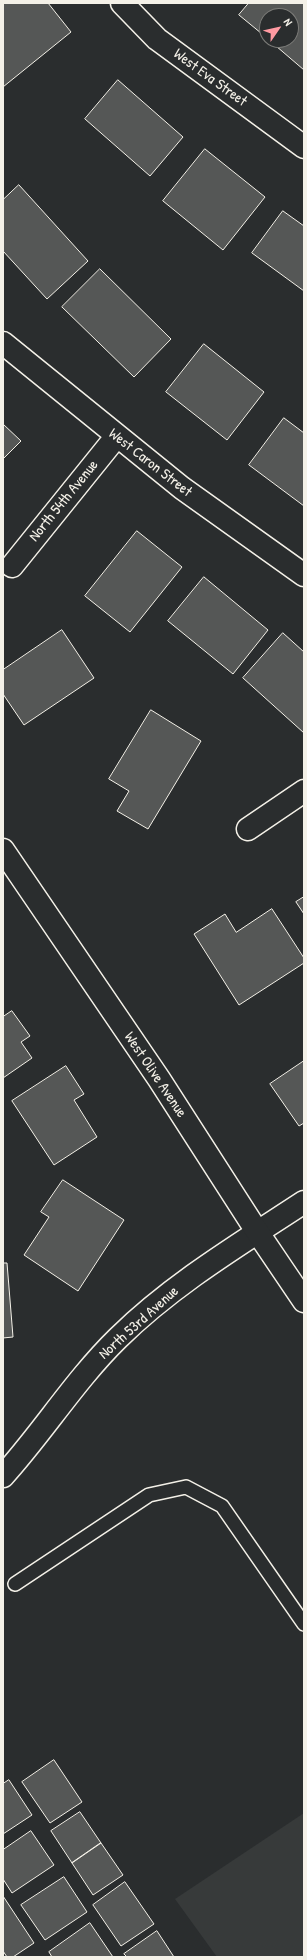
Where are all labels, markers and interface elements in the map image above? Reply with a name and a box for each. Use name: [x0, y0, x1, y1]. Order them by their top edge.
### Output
north arrow: [259, 8, 299, 48]
text: N: [281, 15, 296, 28]
street label: West Eva Street: [170, 45, 250, 111]
street label: West Caron Street: [105, 425, 195, 501]
street label: North 54th Avenue: [26, 457, 102, 545]
street label: West Olive Avenue: [120, 1029, 190, 1121]
street label: North 53rd Avenue: [95, 1283, 183, 1363]

